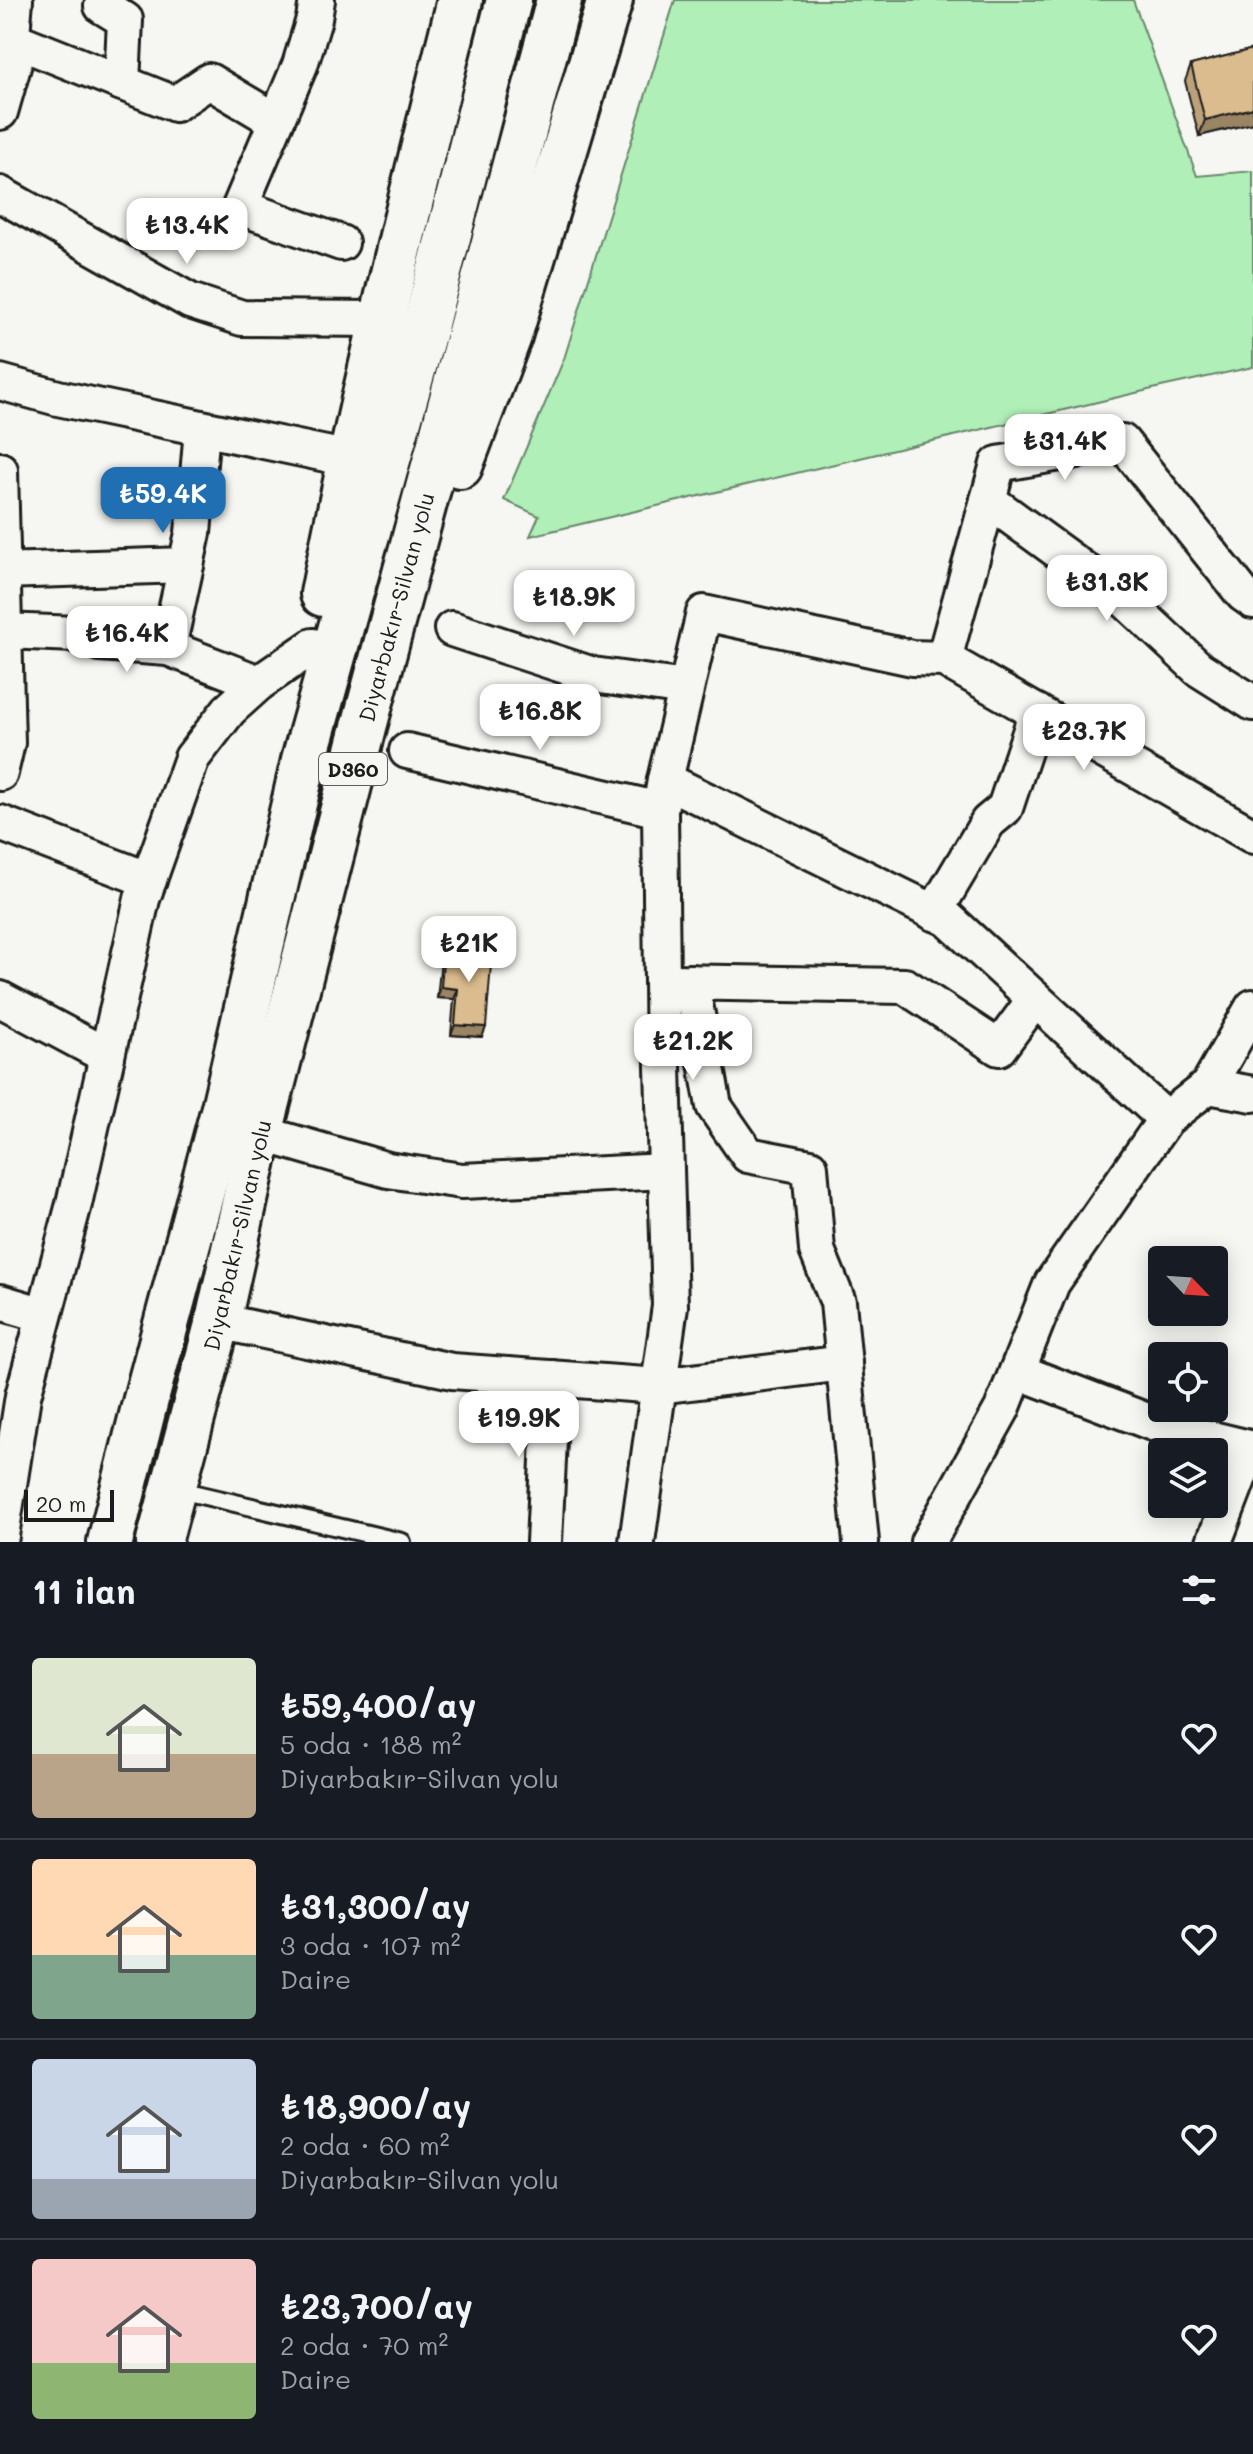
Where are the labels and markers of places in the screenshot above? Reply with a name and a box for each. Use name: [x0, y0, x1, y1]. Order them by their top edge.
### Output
pin: ₺13.4K: [122, 198, 252, 266]
pin: ₺31.4K: [1000, 414, 1130, 482]
pin: ₺59.4K: [98, 467, 228, 535]
pin: ₺31.3K: [1042, 555, 1172, 623]
pin: ₺18.9K: [509, 570, 639, 638]
pin: ₺16.4K: [62, 606, 192, 674]
pin: ₺16.8K: [475, 684, 605, 752]
pin: ₺23.7K: [1019, 704, 1149, 772]
pin: ₺21K: [422, 916, 516, 984]
pin: ₺21.2K: [628, 1014, 758, 1082]
pin: ₺19.9K: [454, 1391, 584, 1459]

